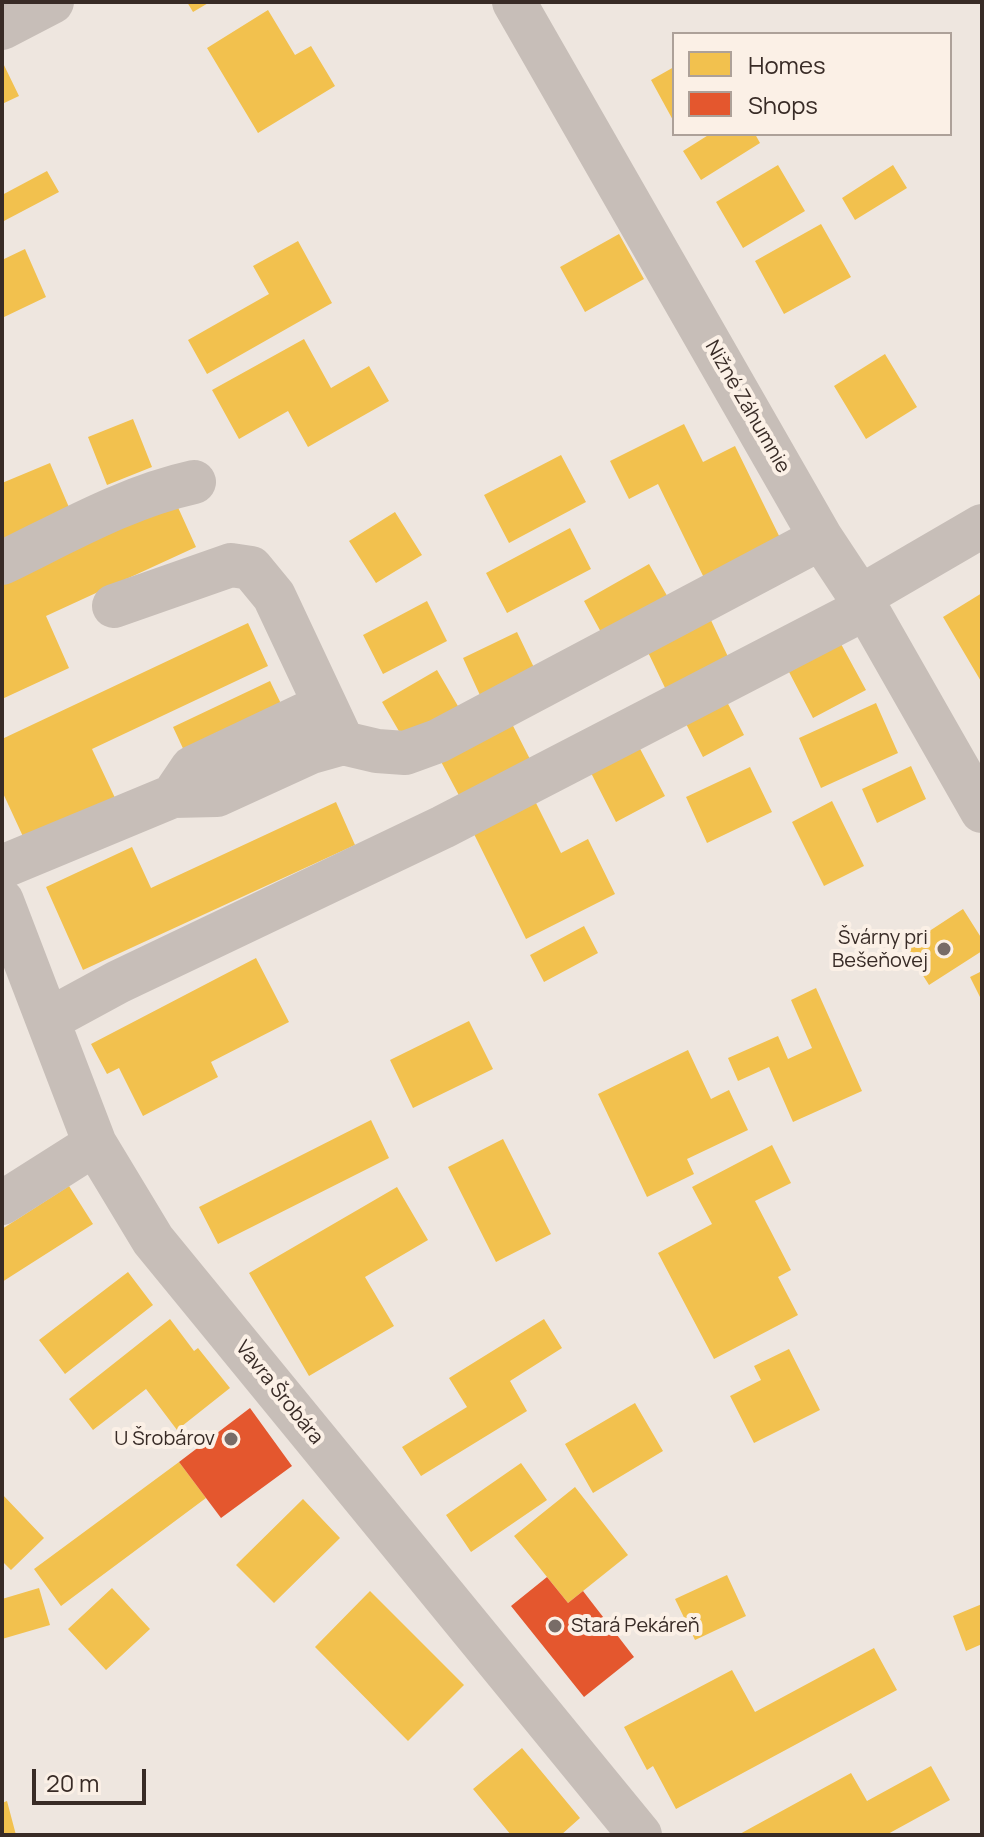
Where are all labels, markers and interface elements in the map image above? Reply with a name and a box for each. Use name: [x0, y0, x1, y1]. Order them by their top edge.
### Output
legend: [672, 32, 952, 136]
text: Homes: [748, 48, 826, 81]
text: Shops: [748, 88, 818, 121]
street label: Nižné Záhumnie: [699, 337, 795, 477]
place label: Švárny pri Bešeňovej: [832, 926, 928, 973]
marker: Švárny pri Bešeňovej: [935, 940, 953, 958]
street label: Vavra Šrobára: [230, 1336, 328, 1450]
place label: U Šrobárov: [114, 1427, 215, 1451]
marker: U Šrobárov: [222, 1430, 240, 1448]
place label: Stará Pekáreň: [571, 1614, 700, 1638]
marker: Stará Pekáreň: [546, 1617, 564, 1635]
scale bar: [36, 1753, 150, 1803]
text: 20 m: [46, 1766, 99, 1799]

